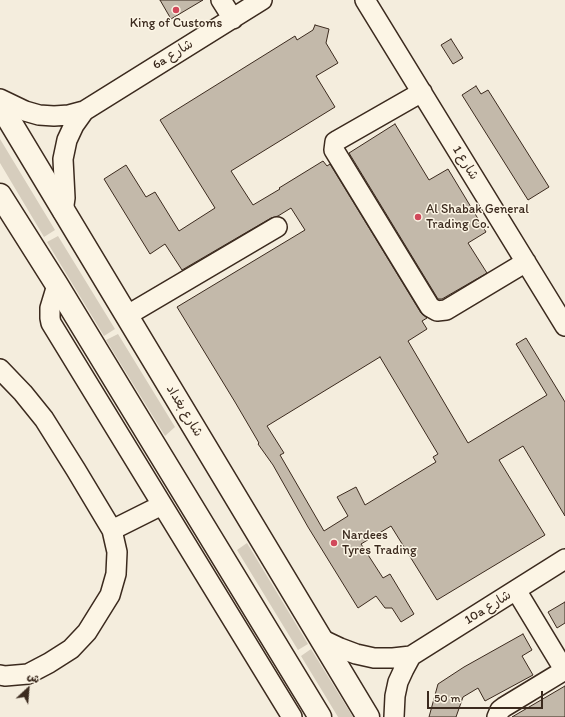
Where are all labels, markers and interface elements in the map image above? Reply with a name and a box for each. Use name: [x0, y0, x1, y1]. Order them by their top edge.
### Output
marker: King of Customs: [171, 5, 181, 15]
place label: King of Customs: [130, 16, 222, 32]
street label: 6a شارع: [150, 37, 196, 73]
street label: شارع 1: [449, 143, 481, 183]
place label: Al Shabak General Trading Co.: [426, 202, 529, 233]
marker: Al Shabak General Trading Co.: [413, 212, 423, 222]
street label: شارع بغداد: [162, 382, 206, 440]
place label: Nardees Tyres Trading: [342, 528, 417, 559]
marker: Nardees Tyres Trading: [329, 538, 339, 548]
street label: 10a شارع: [462, 588, 514, 628]
north arrow: [8, 669, 48, 709]
text: ش: [25, 669, 42, 686]
scale bar: [429, 683, 545, 709]
text: 50 m: [434, 691, 460, 705]

